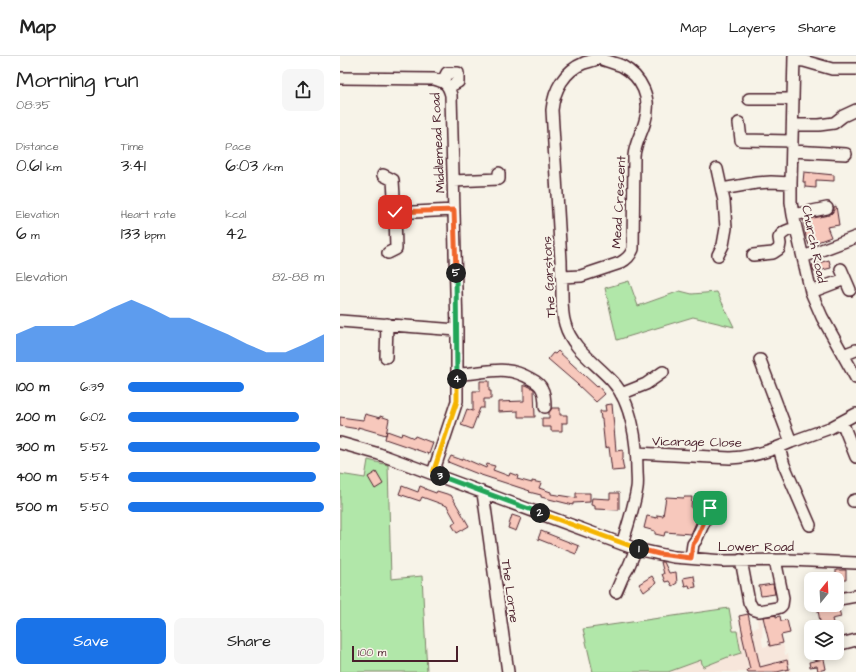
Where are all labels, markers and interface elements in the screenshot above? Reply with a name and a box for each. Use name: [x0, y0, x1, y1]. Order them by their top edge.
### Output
text: Map: [20, 14, 56, 41]
text: Map: [680, 18, 707, 38]
text: Layers: [729, 18, 776, 38]
text: Share: [798, 18, 836, 38]
text: Morning run: [16, 65, 139, 96]
button: share: [282, 69, 324, 111]
street label: Middlemead Road: [426, 92, 450, 194]
text: 08:35: [16, 96, 51, 114]
text: Distance: [16, 139, 59, 154]
text: Time: [121, 139, 144, 154]
text: Pace: [225, 139, 251, 154]
text: 0.61: [16, 154, 42, 178]
text: 3:41: [121, 154, 146, 178]
text: 6:03: [225, 154, 258, 178]
street label: Mead Crescent: [608, 154, 630, 249]
text: km: [42, 160, 62, 175]
text: /km: [258, 160, 283, 175]
pin: [378, 195, 412, 229]
icon: check: [384, 201, 406, 223]
street label: Church Road: [797, 204, 831, 285]
text: Elevation: [16, 207, 59, 222]
text: Heart rate: [121, 207, 176, 222]
text: kcal: [225, 207, 246, 222]
text: 6: [16, 222, 27, 246]
text: 133: [121, 222, 140, 246]
text: 42: [225, 222, 247, 246]
text: m: [27, 228, 40, 243]
text: bpm: [140, 228, 165, 243]
street label: The Garstons: [538, 235, 560, 318]
pin: 5: [446, 263, 466, 283]
text: 5: [452, 265, 460, 280]
text: Elevation: [16, 268, 67, 286]
text: 82–88 m: [272, 268, 324, 286]
pin: 4: [447, 369, 467, 389]
text: 4: [453, 371, 461, 386]
text: 100 m: [16, 378, 49, 396]
text: 6:39: [80, 378, 104, 396]
text: 200 m: [16, 408, 55, 426]
text: 6:02: [80, 408, 106, 426]
street label: Vicarage Close: [652, 432, 742, 453]
text: 300 m: [16, 438, 54, 456]
text: 5:52: [80, 438, 108, 456]
pin: 3: [430, 466, 450, 486]
text: 400 m: [16, 468, 57, 486]
text: 5:54: [80, 468, 109, 486]
text: 3: [437, 468, 443, 483]
pin: [693, 491, 727, 525]
icon: arrive: [699, 497, 721, 519]
text: 500 m: [16, 498, 57, 516]
text: 5:50: [80, 498, 109, 516]
pin: 2: [530, 503, 550, 523]
text: 2: [537, 505, 543, 520]
street label: Lower Road: [718, 538, 794, 556]
pin: 1: [629, 539, 649, 559]
text: 1: [638, 541, 640, 556]
street label: The Lorne: [497, 558, 523, 624]
north arrow: [804, 572, 844, 612]
map controls: [804, 572, 844, 660]
button: Save: [16, 618, 166, 664]
button: Share: [174, 618, 324, 664]
button: layers: [804, 620, 844, 660]
scale bar: [352, 644, 458, 663]
text: 100 m: [358, 645, 386, 660]

